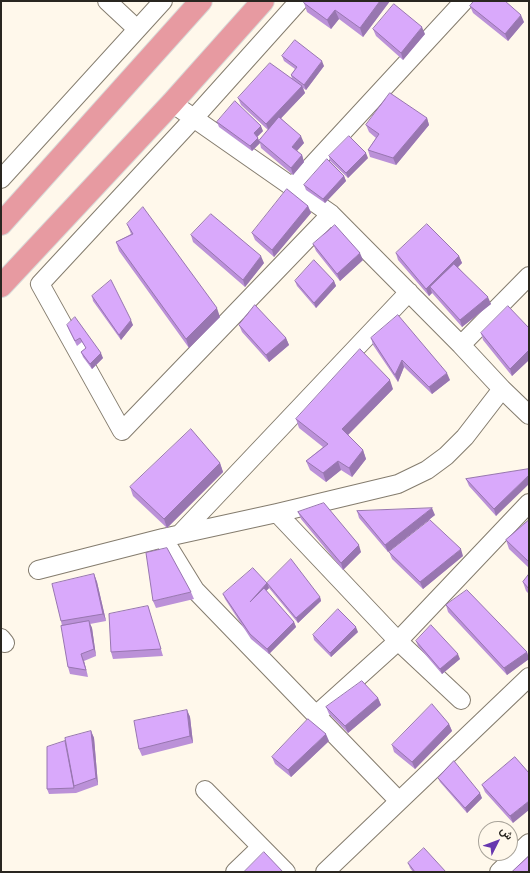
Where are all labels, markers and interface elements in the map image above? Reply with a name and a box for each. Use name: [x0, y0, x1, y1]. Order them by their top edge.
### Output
north arrow: [478, 821, 518, 861]
text: ش: [497, 823, 517, 843]

